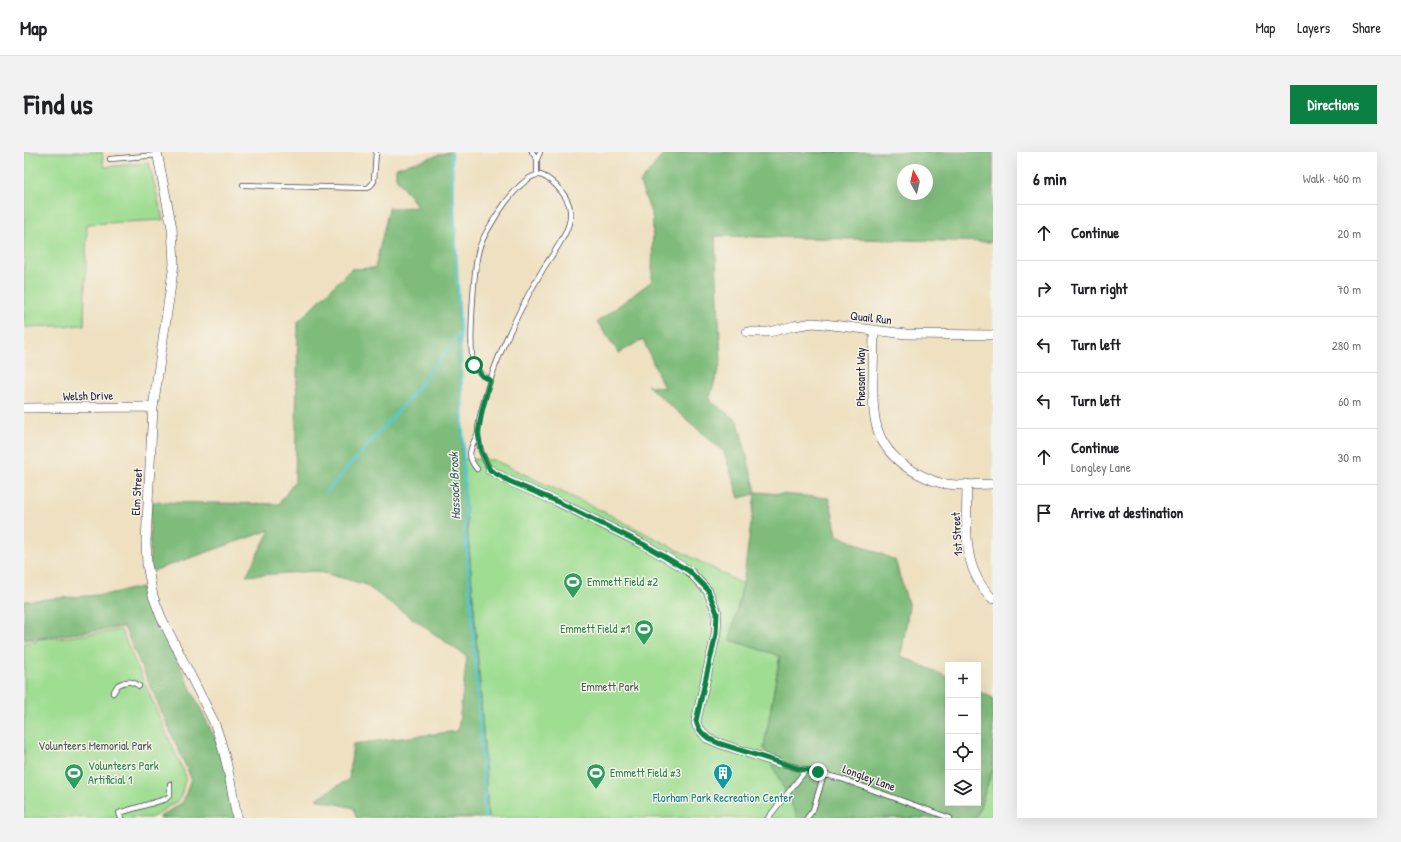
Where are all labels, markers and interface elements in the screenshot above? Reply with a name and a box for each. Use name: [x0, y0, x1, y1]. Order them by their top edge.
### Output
text: Map: [20, 15, 47, 41]
text: Map: [1255, 18, 1275, 37]
text: Layers: [1297, 18, 1330, 37]
text: Share: [1352, 18, 1381, 37]
text: Find us: [24, 85, 93, 123]
button: Directions: [1290, 85, 1377, 124]
north arrow: [897, 164, 933, 200]
text: 6 min: [1033, 167, 1067, 190]
text: Walk · 460 m: [1303, 169, 1361, 187]
icon: ahead: [1033, 222, 1055, 244]
text: Continue: [1071, 222, 1119, 243]
text: 20 m: [1337, 224, 1361, 242]
icon: right: [1033, 278, 1055, 300]
text: Turn right: [1071, 278, 1127, 299]
text: 70 m: [1337, 280, 1361, 298]
street label: Quail Run: [849, 307, 893, 328]
icon: left: [1033, 334, 1055, 356]
text: Turn left: [1071, 334, 1121, 355]
text: 280 m: [1332, 336, 1361, 354]
street label: Pheasant Way: [852, 347, 869, 407]
route start: [465, 356, 483, 374]
street label: Welsh Drive: [63, 387, 114, 404]
icon: left: [1033, 390, 1055, 412]
text: Turn left: [1071, 390, 1121, 411]
text: 60 m: [1338, 392, 1361, 410]
text: Continue: [1071, 437, 1119, 458]
icon: ahead: [1033, 446, 1055, 468]
text: 30 m: [1338, 448, 1361, 466]
water label: Hassock Brook: [444, 450, 464, 520]
text: Longley Lane: [1071, 458, 1131, 476]
street label: Elm Street: [127, 467, 146, 516]
icon: arrive: [1033, 502, 1055, 524]
text: Arrive at destination: [1071, 502, 1183, 523]
street label: 1st Street: [947, 511, 966, 556]
sports icon: Emmett Field #2: [562, 571, 584, 599]
place label: Emmett Field #2: [587, 573, 658, 590]
sports icon: Emmett Field #1: [633, 618, 655, 646]
place label: Emmett Field #1: [560, 620, 630, 637]
map controls: [945, 662, 981, 806]
button: +: [945, 662, 981, 698]
park label: Emmett Park: [581, 678, 639, 695]
button: −: [945, 698, 981, 734]
button: locate: [945, 734, 981, 770]
park label: Volunteers Memorial Park: [38, 737, 152, 754]
place label: Volunteers Park Artificial 1: [88, 757, 159, 788]
street label: Longley Lane: [840, 760, 898, 795]
sports icon: Volunteers Park Artificial 1: [63, 762, 85, 790]
sports icon: Emmett Field #3: [585, 762, 607, 790]
building icon: Florham Park Recreation Center: [712, 762, 734, 790]
route end: [809, 763, 827, 781]
place label: Emmett Field #3: [610, 764, 681, 781]
button: layers: [945, 770, 981, 806]
place label: Florham Park Recreation Center: [652, 789, 793, 806]

